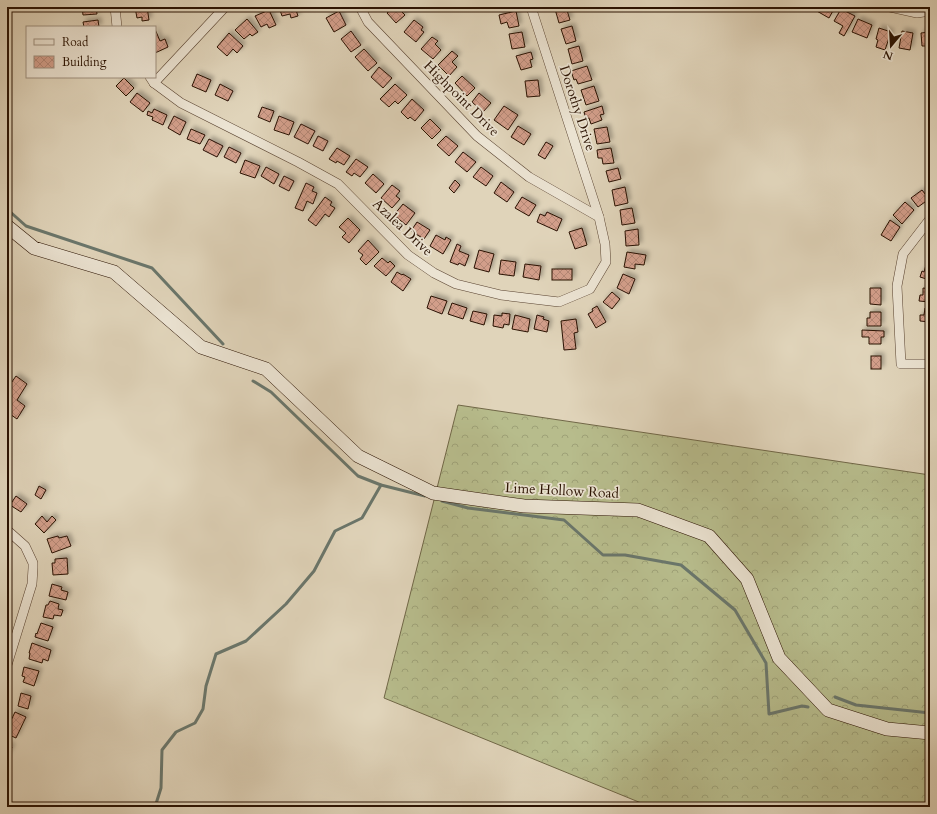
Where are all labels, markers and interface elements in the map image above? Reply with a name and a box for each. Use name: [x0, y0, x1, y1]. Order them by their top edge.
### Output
legend: [26, 26, 156, 78]
north arrow: [871, 26, 911, 66]
text: Road: [62, 34, 89, 50]
text: N: [881, 46, 895, 64]
text: Building: [62, 54, 107, 70]
street label: Highpoint Drive: [420, 56, 504, 140]
street label: Dorothy Drive: [555, 63, 600, 153]
street label: Azalea Drive: [368, 195, 437, 260]
street label: Lime Hollow Road: [505, 478, 620, 503]

